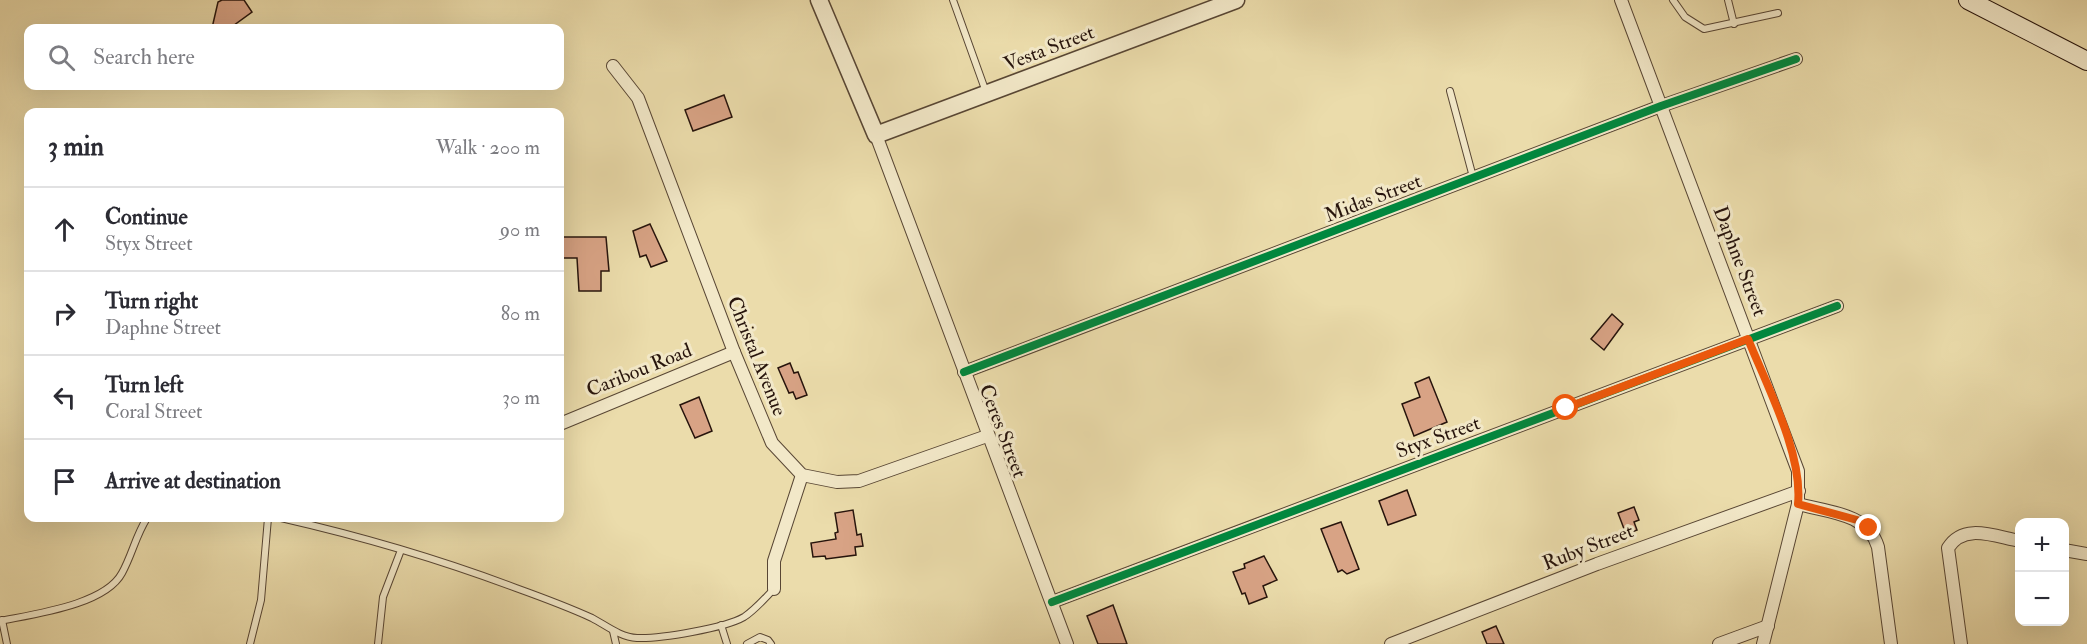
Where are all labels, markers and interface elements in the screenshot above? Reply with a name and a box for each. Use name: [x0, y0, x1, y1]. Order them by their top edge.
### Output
street label: Vesta Street: [1000, 19, 1098, 77]
search box: [24, 24, 564, 90]
icon: search: [45, 41, 78, 74]
text: Search here: [93, 43, 195, 71]
text: 3 min: [48, 131, 104, 163]
text: Walk · 200 m: [436, 135, 540, 160]
street label: Midas Street: [1321, 168, 1426, 228]
street label: Daphne Street: [1707, 202, 1773, 320]
text: Continue: [105, 203, 188, 231]
icon: ahead: [48, 213, 81, 246]
text: 90 m: [500, 217, 540, 242]
text: Styx Street: [105, 231, 193, 256]
text: Turn right: [105, 287, 198, 315]
street label: Christal Avenue: [722, 293, 792, 419]
icon: right: [48, 297, 81, 330]
text: 80 m: [501, 301, 540, 326]
text: Daphne Street: [105, 315, 221, 340]
street label: Caribou Road: [583, 338, 695, 402]
text: Turn left: [105, 371, 184, 399]
icon: left: [48, 381, 81, 414]
street label: Ceres Street: [974, 381, 1032, 482]
text: 30 m: [502, 385, 540, 410]
route start: [1552, 394, 1578, 420]
text: Coral Street: [105, 399, 203, 424]
street label: Styx Street: [1393, 410, 1484, 464]
icon: arrive: [48, 465, 81, 498]
text: Arrive at destination: [105, 467, 281, 495]
route end: [1855, 514, 1881, 540]
street label: Ruby Street: [1539, 518, 1637, 576]
map controls: [2015, 518, 2069, 626]
button: +: [2015, 518, 2069, 572]
button: −: [2015, 572, 2069, 626]

